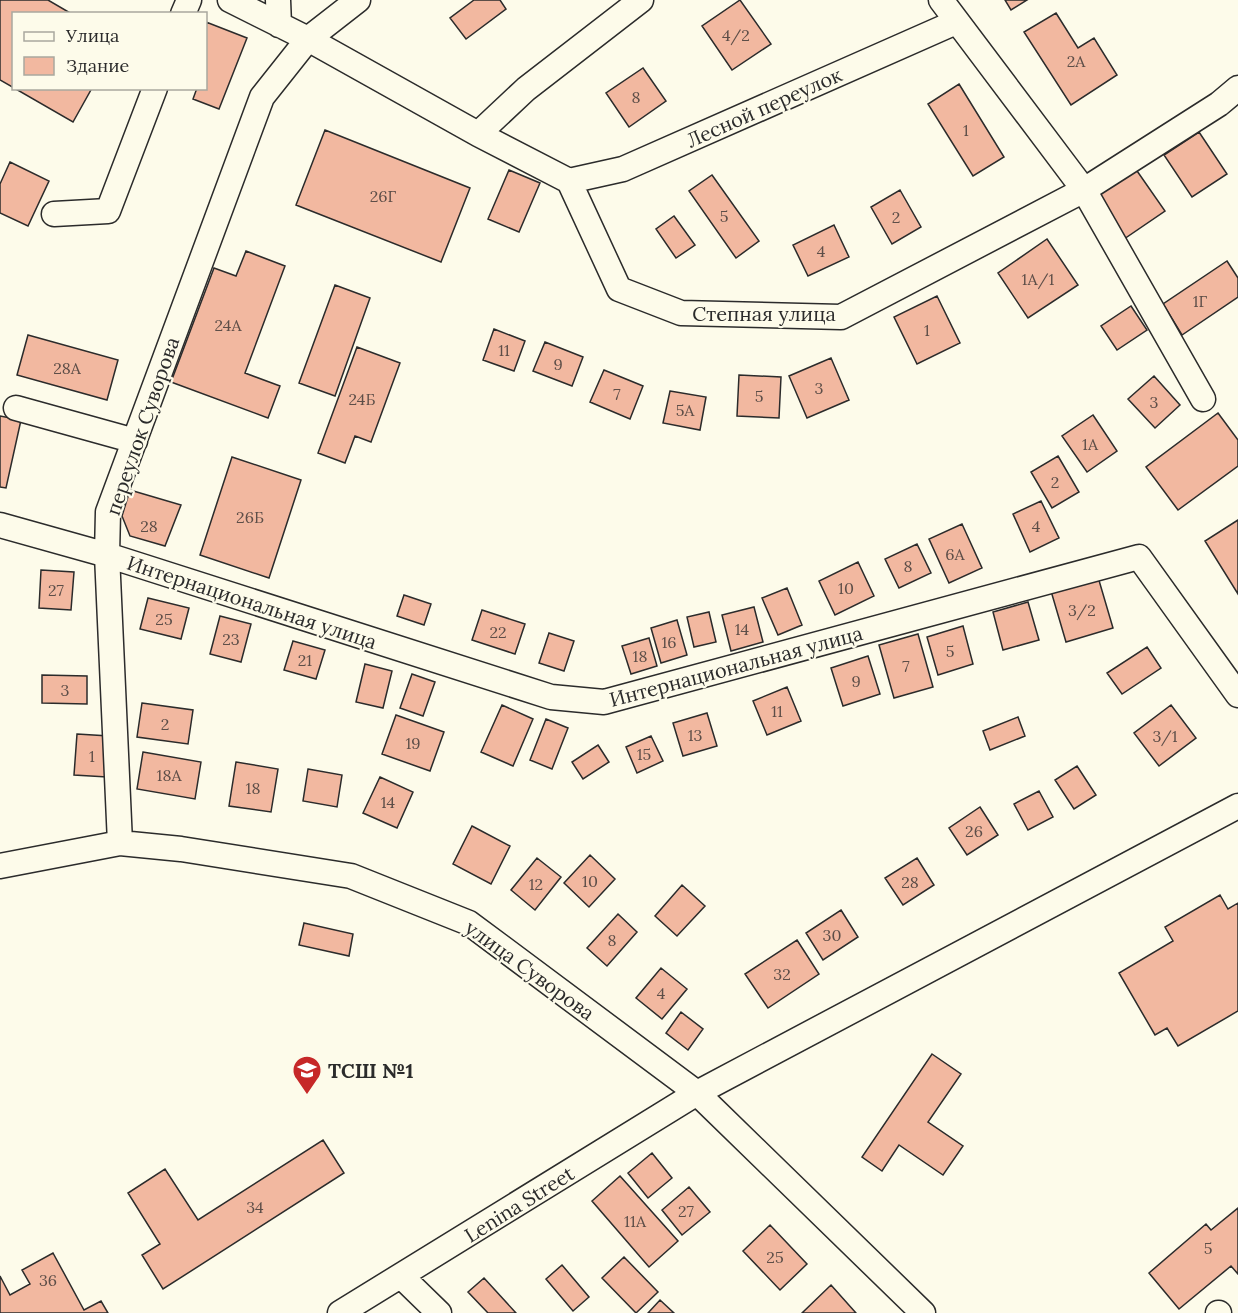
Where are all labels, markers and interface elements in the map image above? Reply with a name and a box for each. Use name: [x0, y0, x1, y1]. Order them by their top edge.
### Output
legend: [12, 12, 207, 90]
text: Улица: [65, 24, 119, 47]
house number: 4/2: [722, 25, 750, 46]
house number: 2А: [1067, 51, 1086, 71]
text: Здание: [66, 54, 129, 77]
street label: Лесной переулок: [682, 61, 846, 152]
house number: 8: [632, 87, 641, 107]
house number: 1: [963, 120, 969, 140]
house number: 26Г: [370, 186, 397, 206]
house number: 5: [720, 206, 728, 226]
house number: 2: [892, 207, 900, 227]
house number: 4: [817, 241, 826, 261]
house number: 1А/1: [1022, 269, 1055, 290]
house number: 1Г: [1193, 291, 1208, 311]
street label: Степная улица: [692, 301, 836, 326]
house number: 24А: [215, 315, 242, 335]
house number: 1: [924, 320, 930, 340]
street label: переулок Суворова: [100, 334, 184, 518]
house number: 11: [498, 340, 510, 360]
house number: 9: [553, 354, 563, 374]
house number: 28А: [53, 358, 82, 378]
house number: 3: [815, 378, 824, 398]
house number: 7: [613, 384, 621, 404]
house number: 5: [755, 386, 763, 406]
house number: 24Б: [349, 389, 375, 409]
house number: 3: [1150, 392, 1159, 412]
house number: 5А: [676, 400, 695, 420]
house number: 1А: [1082, 434, 1099, 454]
house number: 2: [1051, 472, 1059, 492]
house number: 26Б: [236, 507, 264, 527]
house number: 28: [140, 516, 158, 536]
house number: 4: [1032, 516, 1041, 536]
house number: 6А: [945, 544, 966, 564]
street label: Интернациональная улица: [124, 550, 380, 654]
house number: 8: [904, 556, 913, 576]
house number: 10: [838, 578, 854, 598]
house number: 27: [48, 580, 65, 600]
house number: 3/2: [1068, 600, 1096, 621]
house number: 25: [155, 609, 173, 629]
house number: 14: [735, 619, 750, 639]
street label: Интернациональная улица: [607, 620, 865, 712]
house number: 22: [489, 622, 507, 642]
house number: 23: [222, 629, 240, 649]
house number: 16: [661, 632, 677, 652]
house number: 5: [946, 641, 954, 661]
house number: 18: [633, 646, 647, 666]
house number: 21: [298, 650, 312, 670]
house number: 7: [902, 656, 910, 676]
house number: 9: [851, 671, 861, 691]
house number: 3: [61, 680, 70, 700]
house number: 11: [771, 701, 783, 721]
house number: 2: [161, 714, 169, 734]
house number: 13: [688, 725, 702, 745]
house number: 3/1: [1152, 726, 1178, 747]
house number: 19: [405, 733, 421, 753]
house number: 15: [637, 744, 651, 764]
house number: 1: [89, 746, 95, 766]
house number: 18А: [157, 765, 182, 785]
house number: 18: [246, 778, 260, 798]
house number: 14: [381, 792, 396, 812]
house number: 26: [965, 821, 983, 841]
house number: 10: [582, 871, 598, 891]
house number: 28: [901, 872, 919, 892]
house number: 12: [529, 874, 543, 894]
street label: улица Суворова: [460, 915, 600, 1025]
house number: 30: [823, 925, 841, 945]
house number: 8: [608, 930, 617, 950]
house number: 32: [773, 964, 791, 984]
house number: 4: [657, 983, 666, 1003]
school or university icon: ТСШ №1: [291, 1054, 323, 1096]
place label: ТСШ №1: [328, 1058, 414, 1083]
street label: Lenina Street: [460, 1160, 579, 1248]
house number: 34: [246, 1197, 264, 1217]
house number: 27: [678, 1201, 695, 1221]
house number: 11А: [624, 1211, 647, 1231]
house number: 5: [1204, 1238, 1212, 1258]
house number: 25: [766, 1247, 784, 1267]
house number: 36: [39, 1270, 57, 1290]

